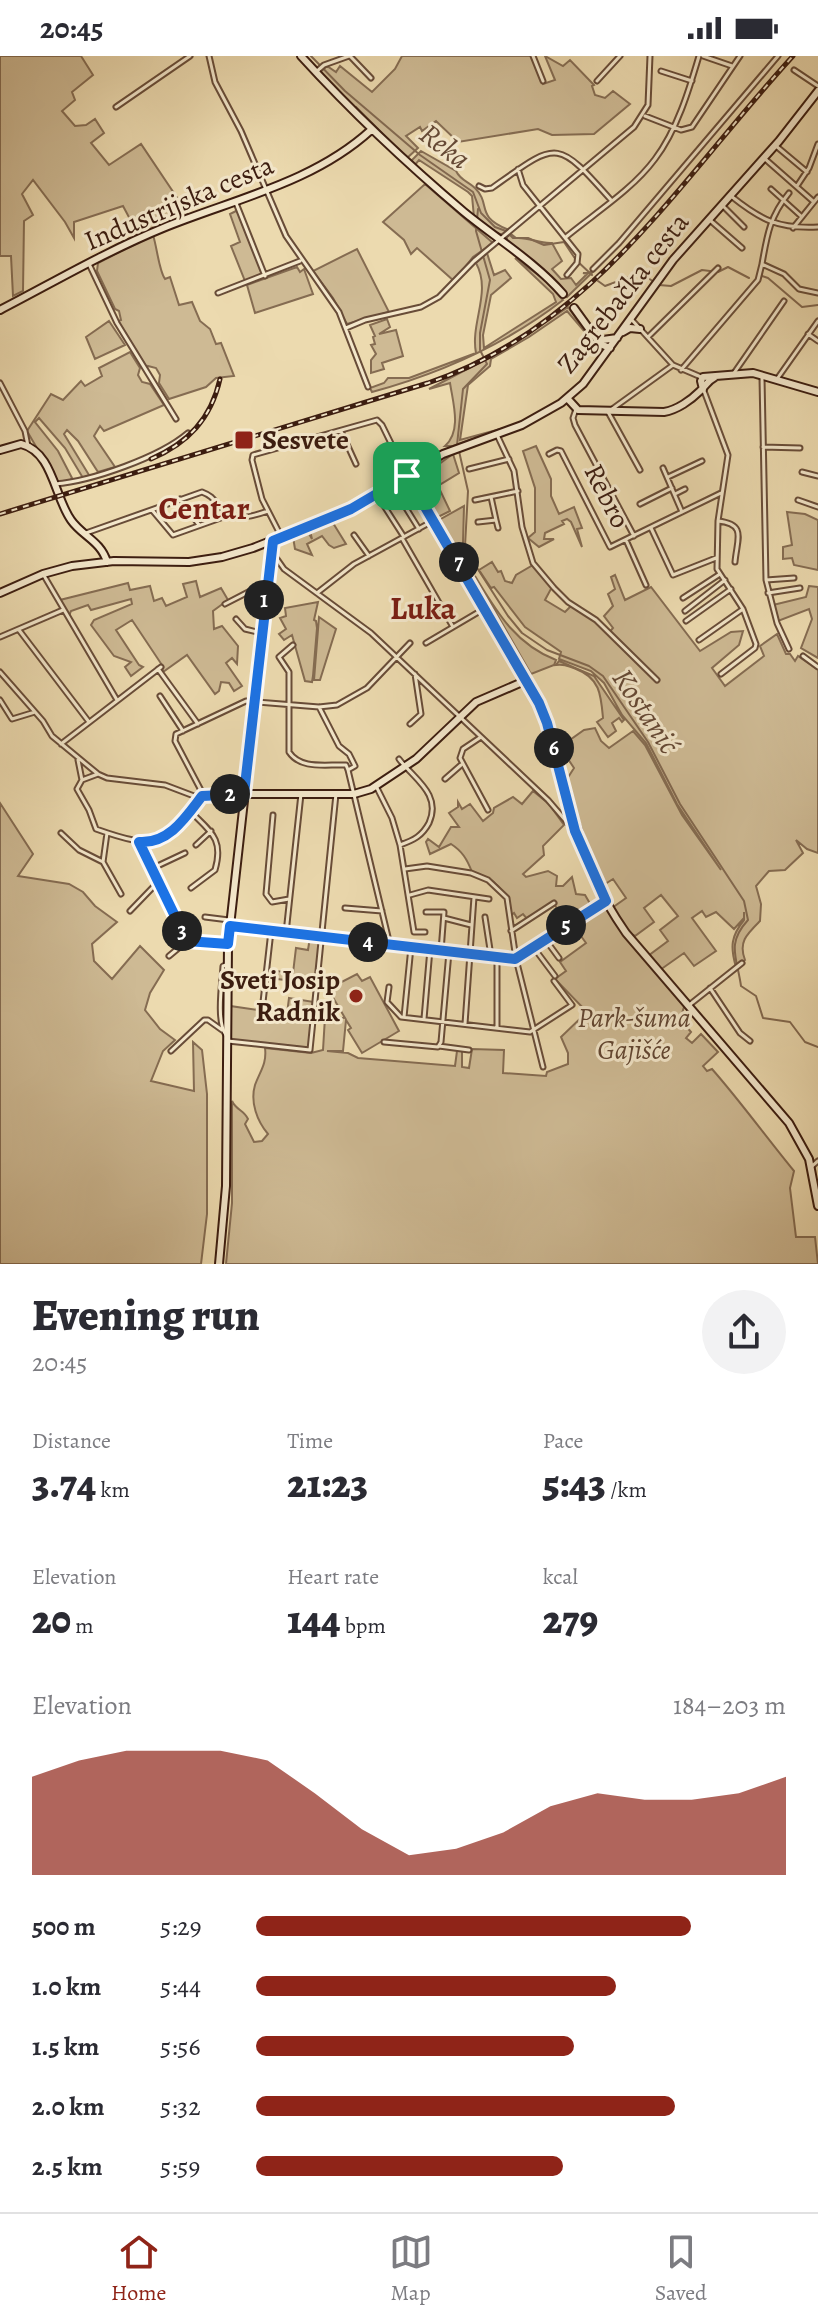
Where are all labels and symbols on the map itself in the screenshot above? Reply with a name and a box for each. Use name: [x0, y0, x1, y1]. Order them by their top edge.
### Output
water label: Reka: [411, 114, 479, 178]
street label: Industrijska cesta: [79, 146, 279, 260]
street label: Zagrebačka cesta: [548, 205, 698, 381]
place label: Sesvete: [262, 421, 349, 459]
marker: Sesvete: [233, 429, 255, 451]
pin: [373, 442, 441, 510]
street label: Rebro: [575, 457, 639, 535]
district label: Centar: [158, 486, 250, 530]
pin: 7: [439, 542, 479, 582]
pin: 1: [244, 580, 284, 620]
district label: Luka: [390, 586, 457, 630]
water label: Kostanić: [603, 661, 689, 762]
pin: 6: [534, 728, 574, 768]
pin: 2: [210, 774, 250, 814]
pin: 5: [546, 905, 586, 945]
pin: 3: [162, 911, 202, 951]
pin: 4: [348, 922, 388, 962]
place label: Sveti Josip Radnik: [220, 961, 341, 1031]
marker: Sveti Josip Radnik: [347, 987, 365, 1005]
park label: Park-šuma Gajišće: [577, 999, 691, 1069]

